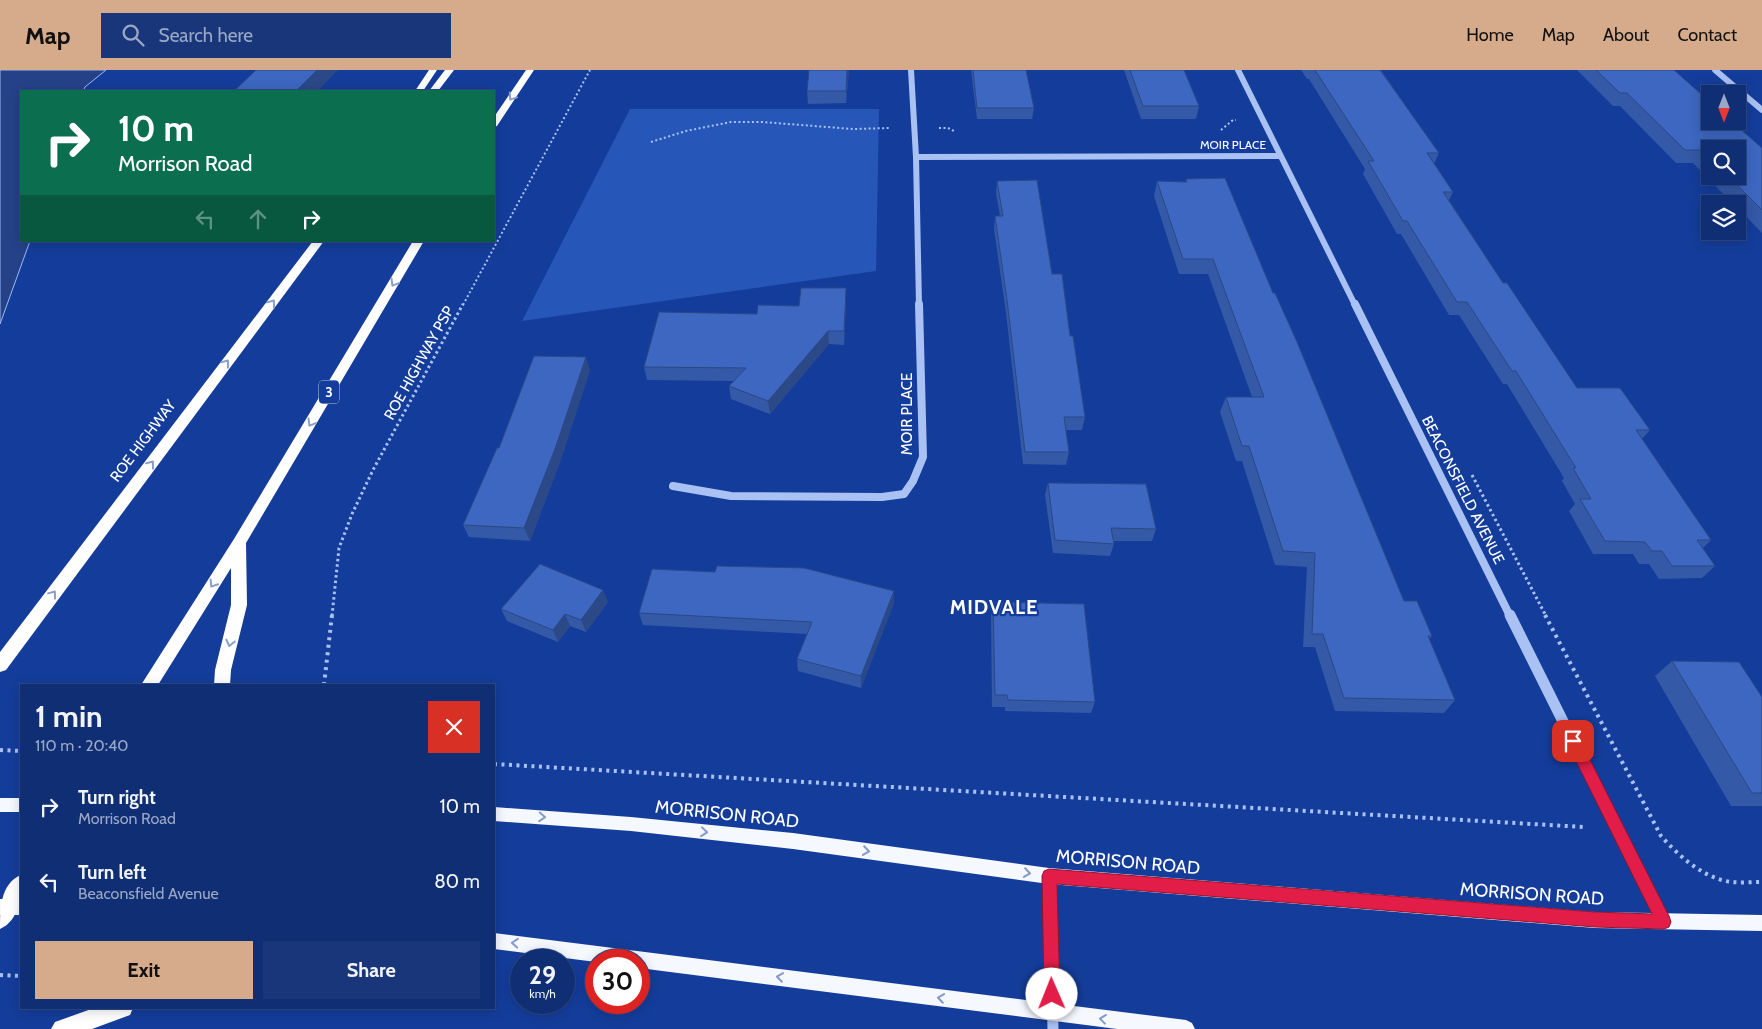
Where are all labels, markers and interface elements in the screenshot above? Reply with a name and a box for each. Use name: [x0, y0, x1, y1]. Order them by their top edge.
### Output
search box: [101, 13, 451, 58]
text: Map: [25, 21, 71, 50]
icon: search: [119, 21, 147, 49]
text: Search here: [159, 24, 253, 47]
text: Home: [1466, 24, 1514, 46]
text: Map: [1542, 24, 1575, 46]
text: About: [1603, 24, 1649, 46]
text: Contact: [1677, 24, 1737, 46]
north arrow: [1701, 85, 1746, 130]
map controls: [1701, 85, 1746, 240]
one-way arrow: [509, 91, 518, 101]
text: 10 m: [118, 107, 194, 150]
icon: right: [35, 110, 100, 175]
street label: MOIR PLACE: [1200, 137, 1266, 152]
button: search: [1701, 140, 1746, 185]
text: Morrison Road: [118, 150, 252, 177]
button: layers: [1701, 195, 1746, 240]
icon: left: [191, 205, 219, 233]
icon: ahead: [244, 205, 272, 233]
icon: right: [297, 205, 325, 233]
one-way arrow: [391, 278, 401, 287]
one-way arrow: [267, 300, 275, 309]
street label: ROE HIGHWAY PSP: [380, 303, 458, 423]
one-way arrow: [221, 360, 229, 369]
street label: MOIR PLACE: [898, 373, 916, 455]
road number: 3: [319, 381, 339, 404]
street label: ROE HIGHWAY: [106, 396, 180, 485]
street label: BEACONSFIELD AVENUE: [1418, 413, 1508, 567]
one-way arrow: [307, 417, 317, 426]
one-way arrow: [145, 461, 153, 470]
one-way arrow: [209, 579, 219, 588]
one-way arrow: [48, 591, 56, 600]
district label: MIDVALE: [950, 595, 1038, 619]
one-way arrow: [225, 639, 236, 648]
text: 1 min: [35, 698, 103, 735]
button: close: [428, 701, 480, 753]
pin: [1552, 720, 1594, 762]
icon: arrive: [1559, 727, 1587, 755]
text: 110 m · 20:40: [35, 736, 129, 755]
text: Turn right: [78, 786, 156, 809]
icon: right: [35, 793, 63, 821]
text: 10 m: [440, 795, 480, 818]
street label: MORRISON ROAD: [654, 796, 800, 832]
text: Morrison Road: [78, 809, 176, 828]
one-way arrow: [539, 812, 547, 823]
one-way arrow: [700, 826, 708, 837]
one-way arrow: [862, 845, 870, 856]
street label: MORRISON ROAD: [1055, 845, 1201, 879]
text: Turn left: [78, 861, 146, 884]
one-way arrow: [1023, 867, 1031, 878]
icon: left: [35, 868, 63, 896]
text: 80 m: [434, 870, 480, 893]
street label: MORRISON ROAD: [1459, 878, 1605, 910]
text: Beaconsfield Avenue: [78, 884, 219, 903]
one-way arrow: [511, 938, 519, 949]
button: Exit: [35, 941, 253, 999]
button: Share: [263, 941, 480, 999]
speed limit sign: 30: [585, 949, 650, 1014]
text: 29: [529, 960, 556, 990]
position arrow: [1025, 967, 1077, 1019]
one-way arrow: [776, 972, 784, 983]
text: km/h: [529, 986, 556, 1001]
one-way arrow: [937, 994, 946, 1004]
one-way arrow: [1098, 1014, 1106, 1025]

